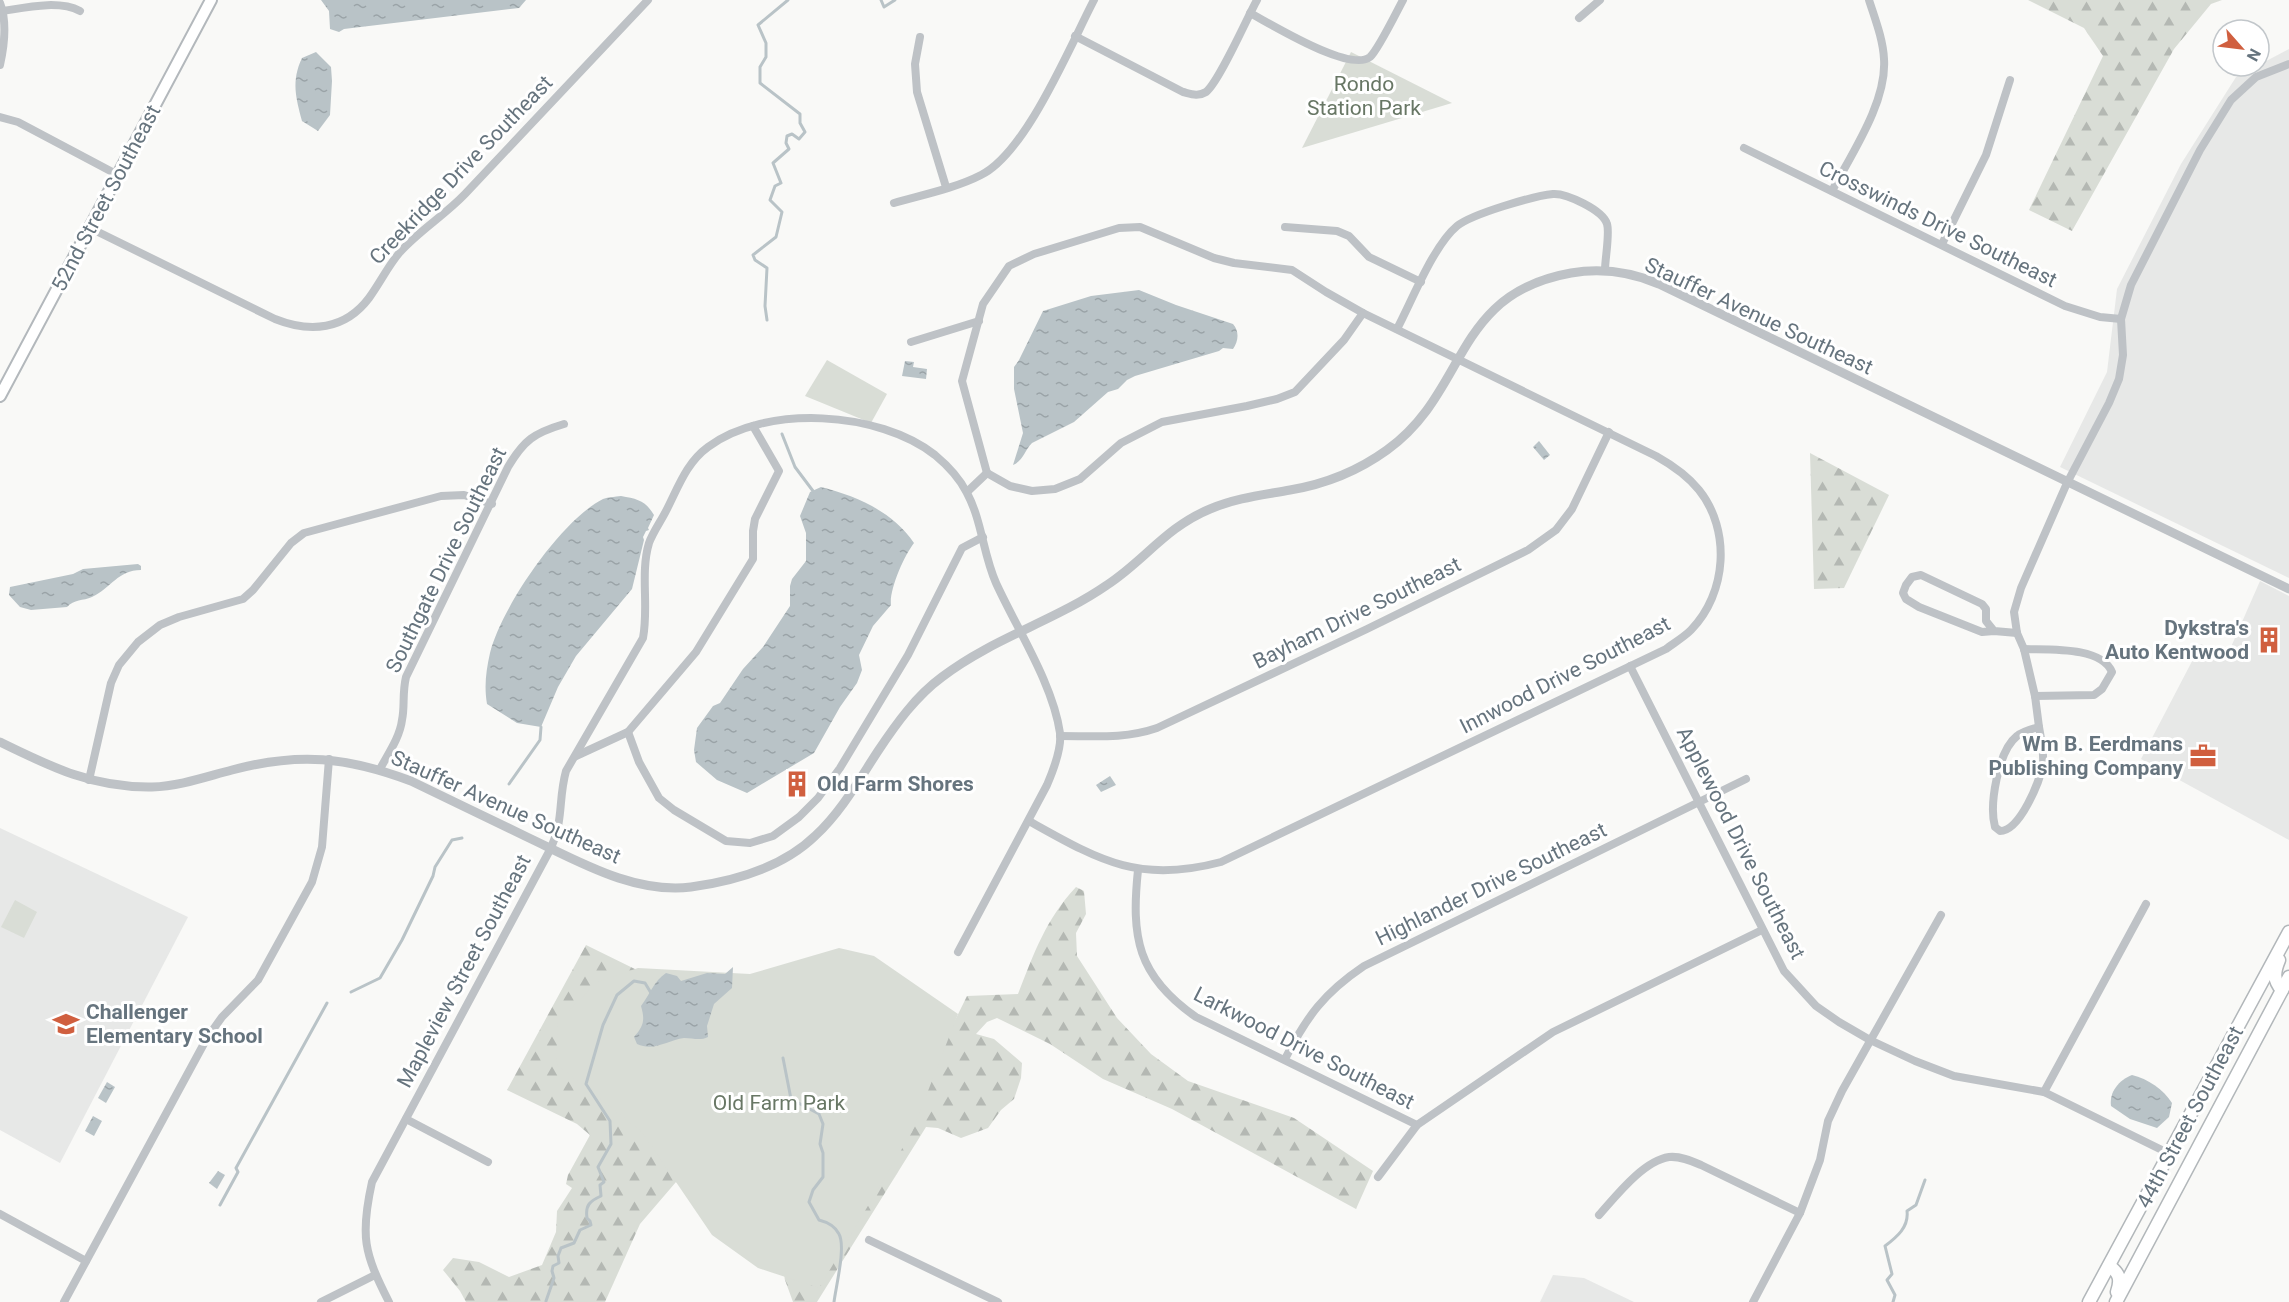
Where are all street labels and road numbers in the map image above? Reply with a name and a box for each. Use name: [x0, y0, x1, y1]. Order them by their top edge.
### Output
street label: Creekridge Drive Southeast: [365, 71, 558, 269]
street label: 52nd Street Southeast: [47, 101, 165, 295]
street label: Crosswinds Drive Southeast: [1815, 156, 2061, 292]
street label: Stauffer Avenue Southeast: [1641, 253, 1877, 379]
street label: Southgate Drive Southeast: [381, 443, 511, 677]
street label: Bayham Drive Southeast: [1249, 552, 1465, 674]
street label: Innwood Drive Southeast: [1456, 611, 1674, 739]
street label: Applewood Drive Southeast: [1672, 723, 1810, 963]
street label: Stauffer Avenue Southeast: [387, 745, 625, 869]
street label: Highlander Drive Southeast: [1372, 817, 1611, 950]
street label: Mapleview Street Southeast: [392, 850, 536, 1092]
street label: Larkwood Drive Southeast: [1190, 982, 1418, 1114]
street label: 44th Street Southeast: [2132, 1022, 2248, 1212]

